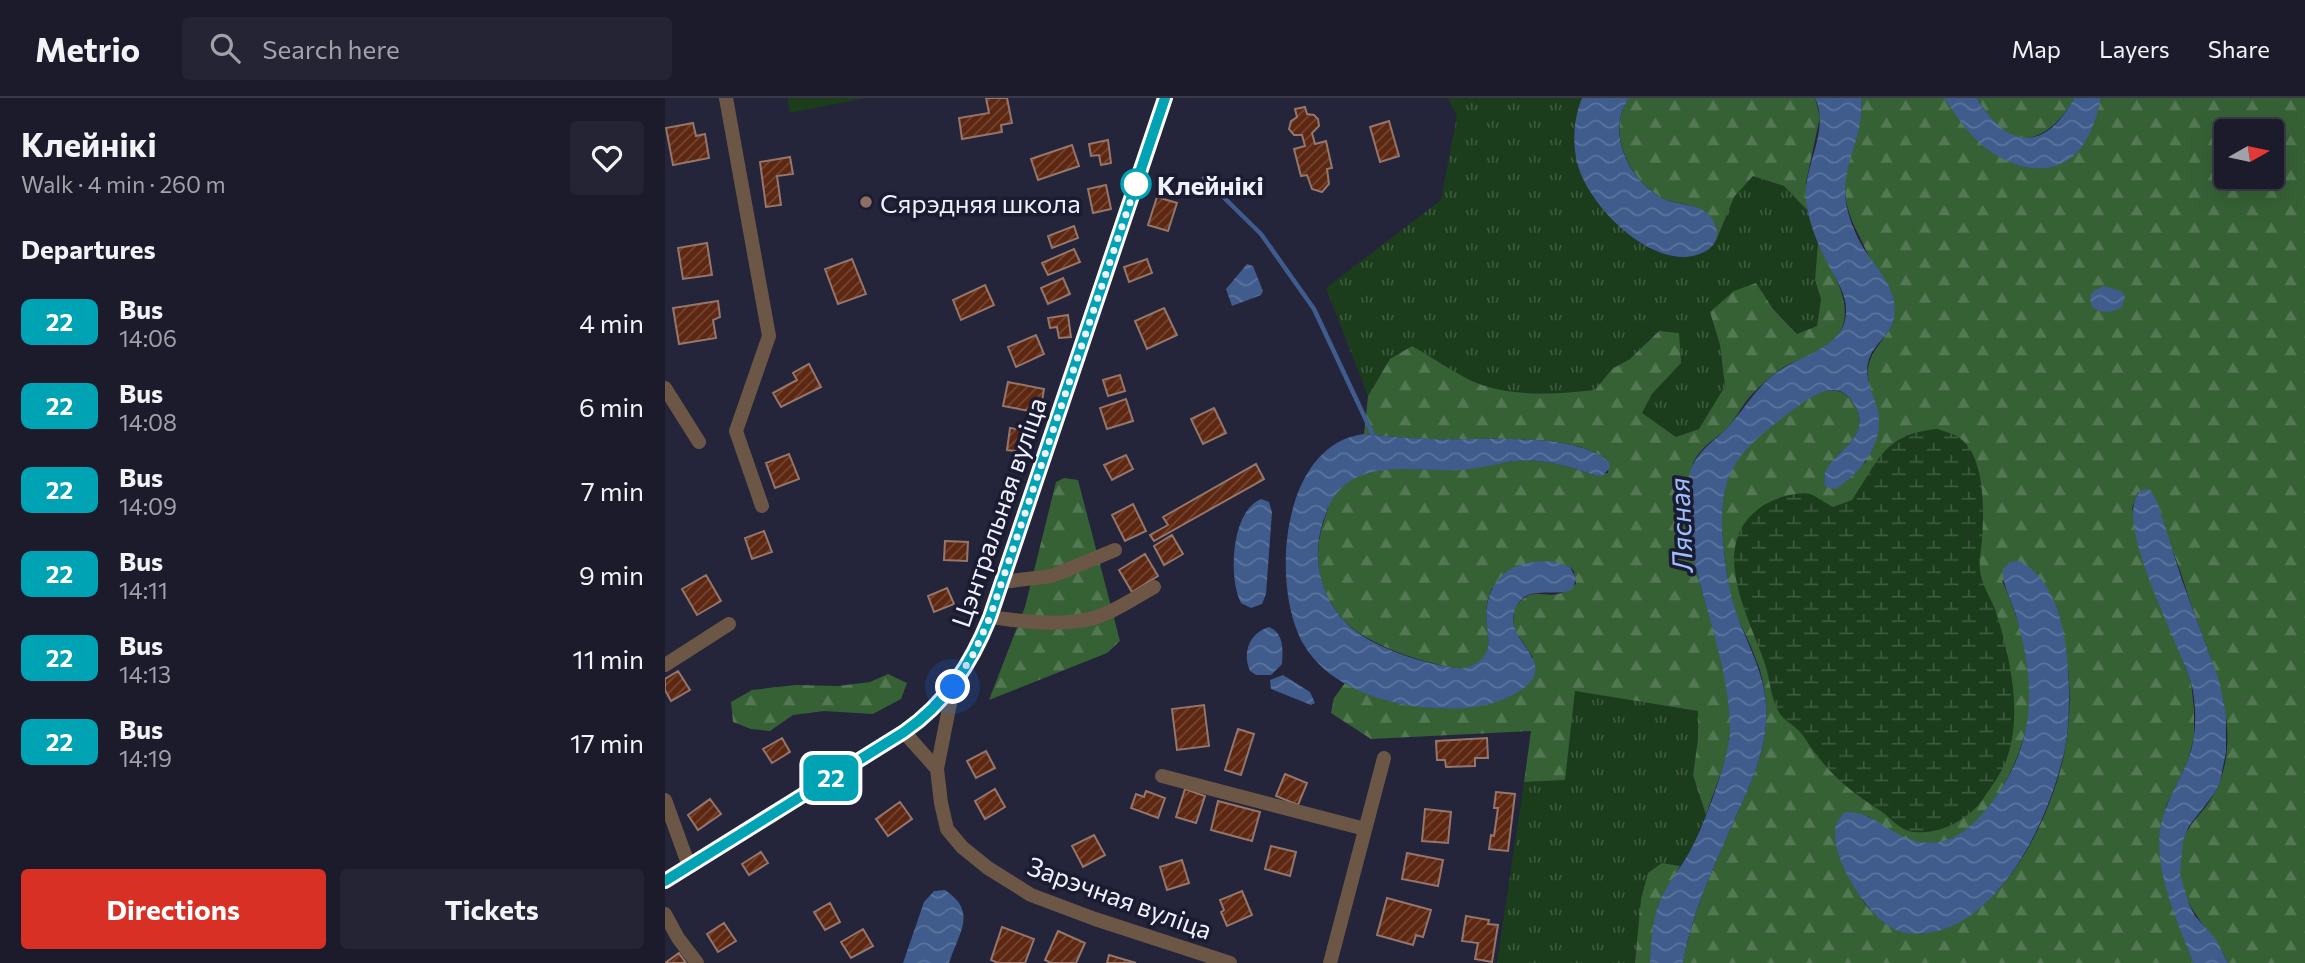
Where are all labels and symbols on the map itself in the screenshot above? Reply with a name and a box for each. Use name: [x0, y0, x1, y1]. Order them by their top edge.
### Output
north arrow: [2214, 119, 2284, 189]
marker: Клейнікі: [1121, 169, 1151, 199]
place label: Клейнікі: [1157, 169, 1264, 200]
place label: Сярэдняя школа: [880, 187, 1081, 218]
marker: Сярэдняя школа: [858, 194, 874, 210]
street label: Цэнтральная вуліца: [944, 393, 1052, 631]
water label: Лясная: [1661, 477, 1699, 575]
your location: [935, 669, 970, 704]
line badge: 22: [799, 755, 863, 801]
street label: Зарэчная вуліца: [1024, 849, 1216, 945]

